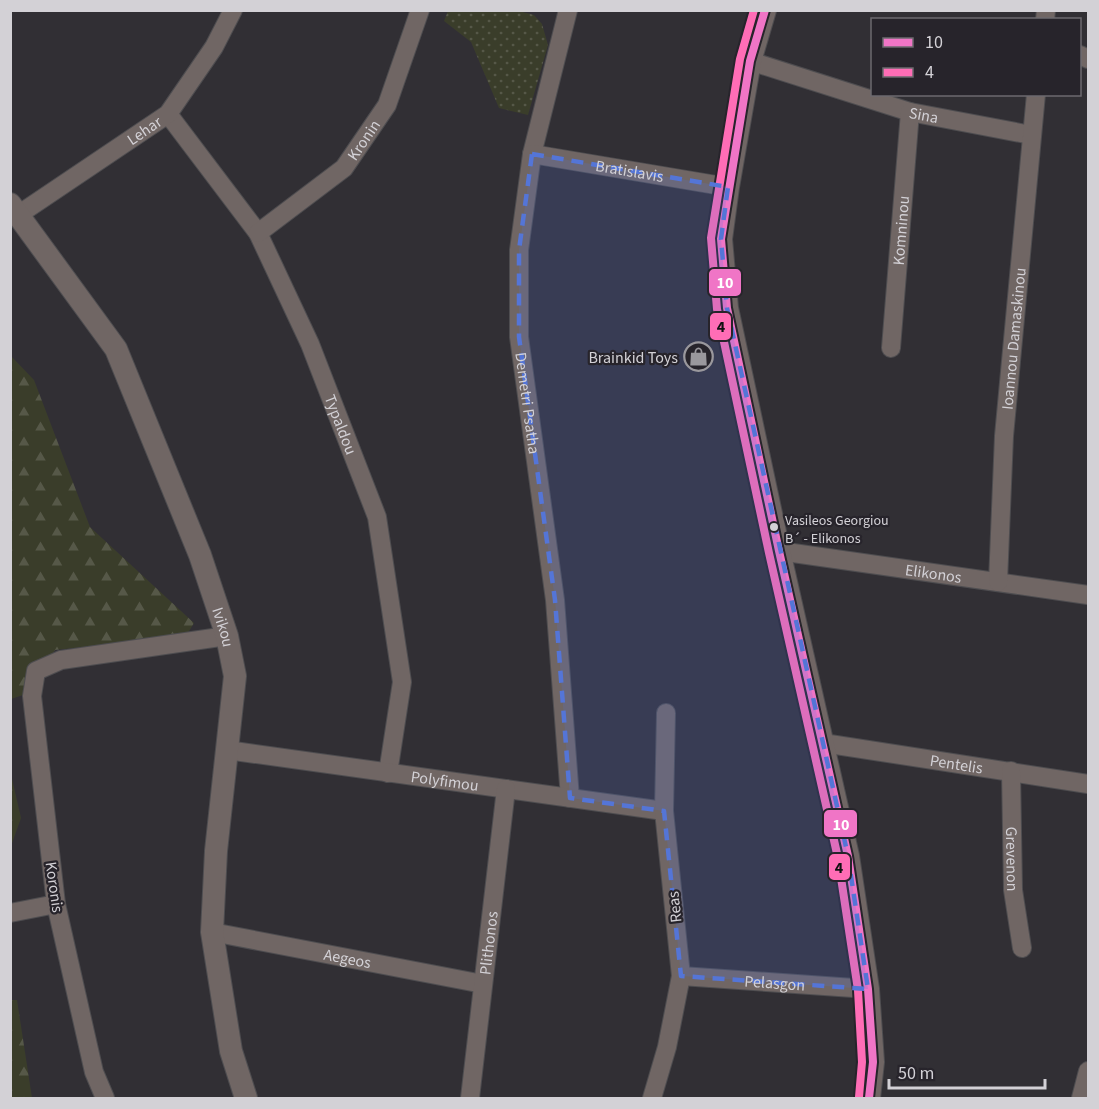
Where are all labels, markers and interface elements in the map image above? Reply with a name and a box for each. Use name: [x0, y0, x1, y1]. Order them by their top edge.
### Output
legend: [871, 18, 1081, 96]
text: 10: [925, 30, 943, 55]
text: 4: [925, 60, 934, 85]
street label: Sina: [907, 102, 940, 129]
street label: Lehar: [123, 111, 167, 151]
street label: Kronin: [342, 116, 386, 165]
street label: Bratislavis: [594, 155, 666, 188]
street label: Komninou: [888, 195, 915, 266]
street label: Ioannou Damaskinou: [997, 266, 1032, 411]
line badge: 10: [708, 268, 742, 297]
text: 10: [717, 272, 733, 294]
line badge: 4: [709, 312, 732, 341]
text: 4: [717, 316, 726, 338]
shop icon: Brainkid Toys: [683, 341, 715, 373]
place label: Brainkid Toys: [588, 347, 678, 369]
street label: Demetri Psatha: [509, 351, 545, 456]
street label: Typaldou: [319, 392, 362, 458]
place label: Vasileos Georgiou B´ - Elikonos: [785, 511, 889, 549]
marker: Vasileos Georgiou B´ - Elikonos: [768, 521, 780, 533]
street label: Elikonos: [904, 559, 963, 589]
street label: Ivikou: [206, 605, 239, 649]
street label: Pentelis: [928, 750, 985, 780]
street label: Polyfimou: [409, 766, 480, 797]
line badge: 10: [823, 809, 858, 838]
text: 10: [833, 814, 849, 836]
street label: Grevenon: [1000, 826, 1023, 892]
line badge: 4: [828, 853, 851, 881]
text: 4: [835, 857, 844, 879]
street label: Koronis: [40, 860, 69, 914]
street label: Reas: [662, 890, 688, 924]
street label: Plithonos: [474, 910, 504, 976]
street label: Aegeos: [322, 944, 373, 974]
street label: Pelasgon: [744, 970, 806, 997]
scale bar: [889, 1052, 1045, 1090]
text: 50 m: [898, 1061, 934, 1086]

